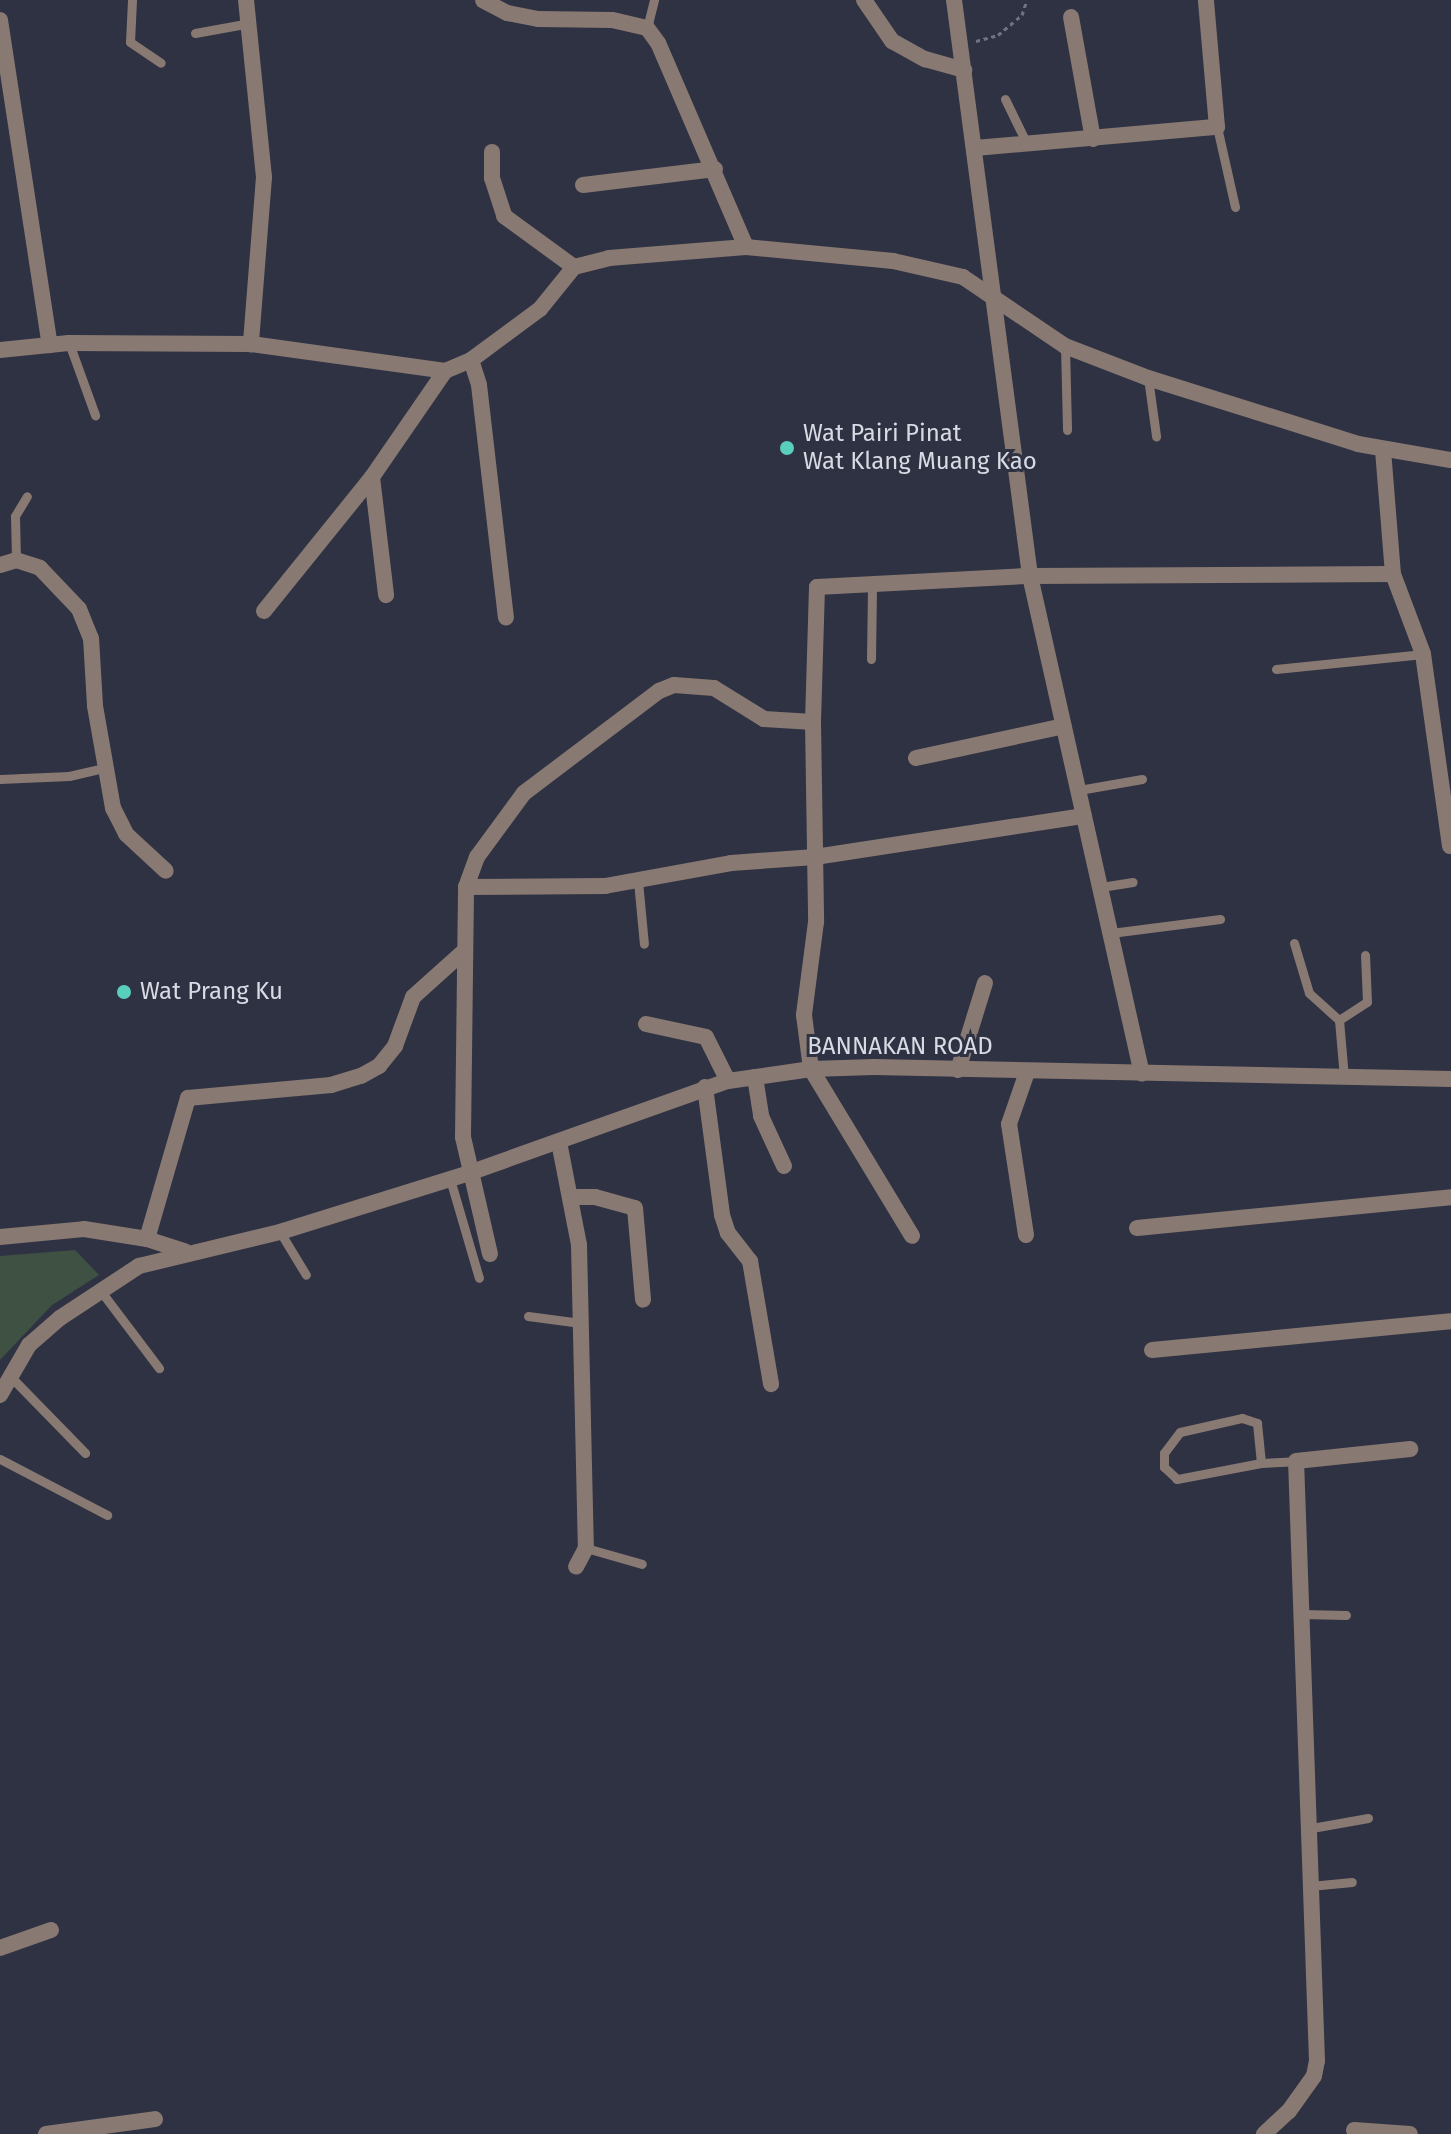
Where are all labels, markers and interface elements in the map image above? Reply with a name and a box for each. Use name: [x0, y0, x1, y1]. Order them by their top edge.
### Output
place label: Wat Pairi Pinat Wat Klang Muang Kao: [803, 420, 1037, 476]
marker: Wat Pairi Pinat Wat Klang Muang Kao: [778, 439, 796, 457]
place label: Wat Prang Ku: [140, 978, 283, 1006]
marker: Wat Prang Ku: [115, 983, 133, 1001]
street label: BANNAKAN ROAD: [807, 1033, 993, 1061]

